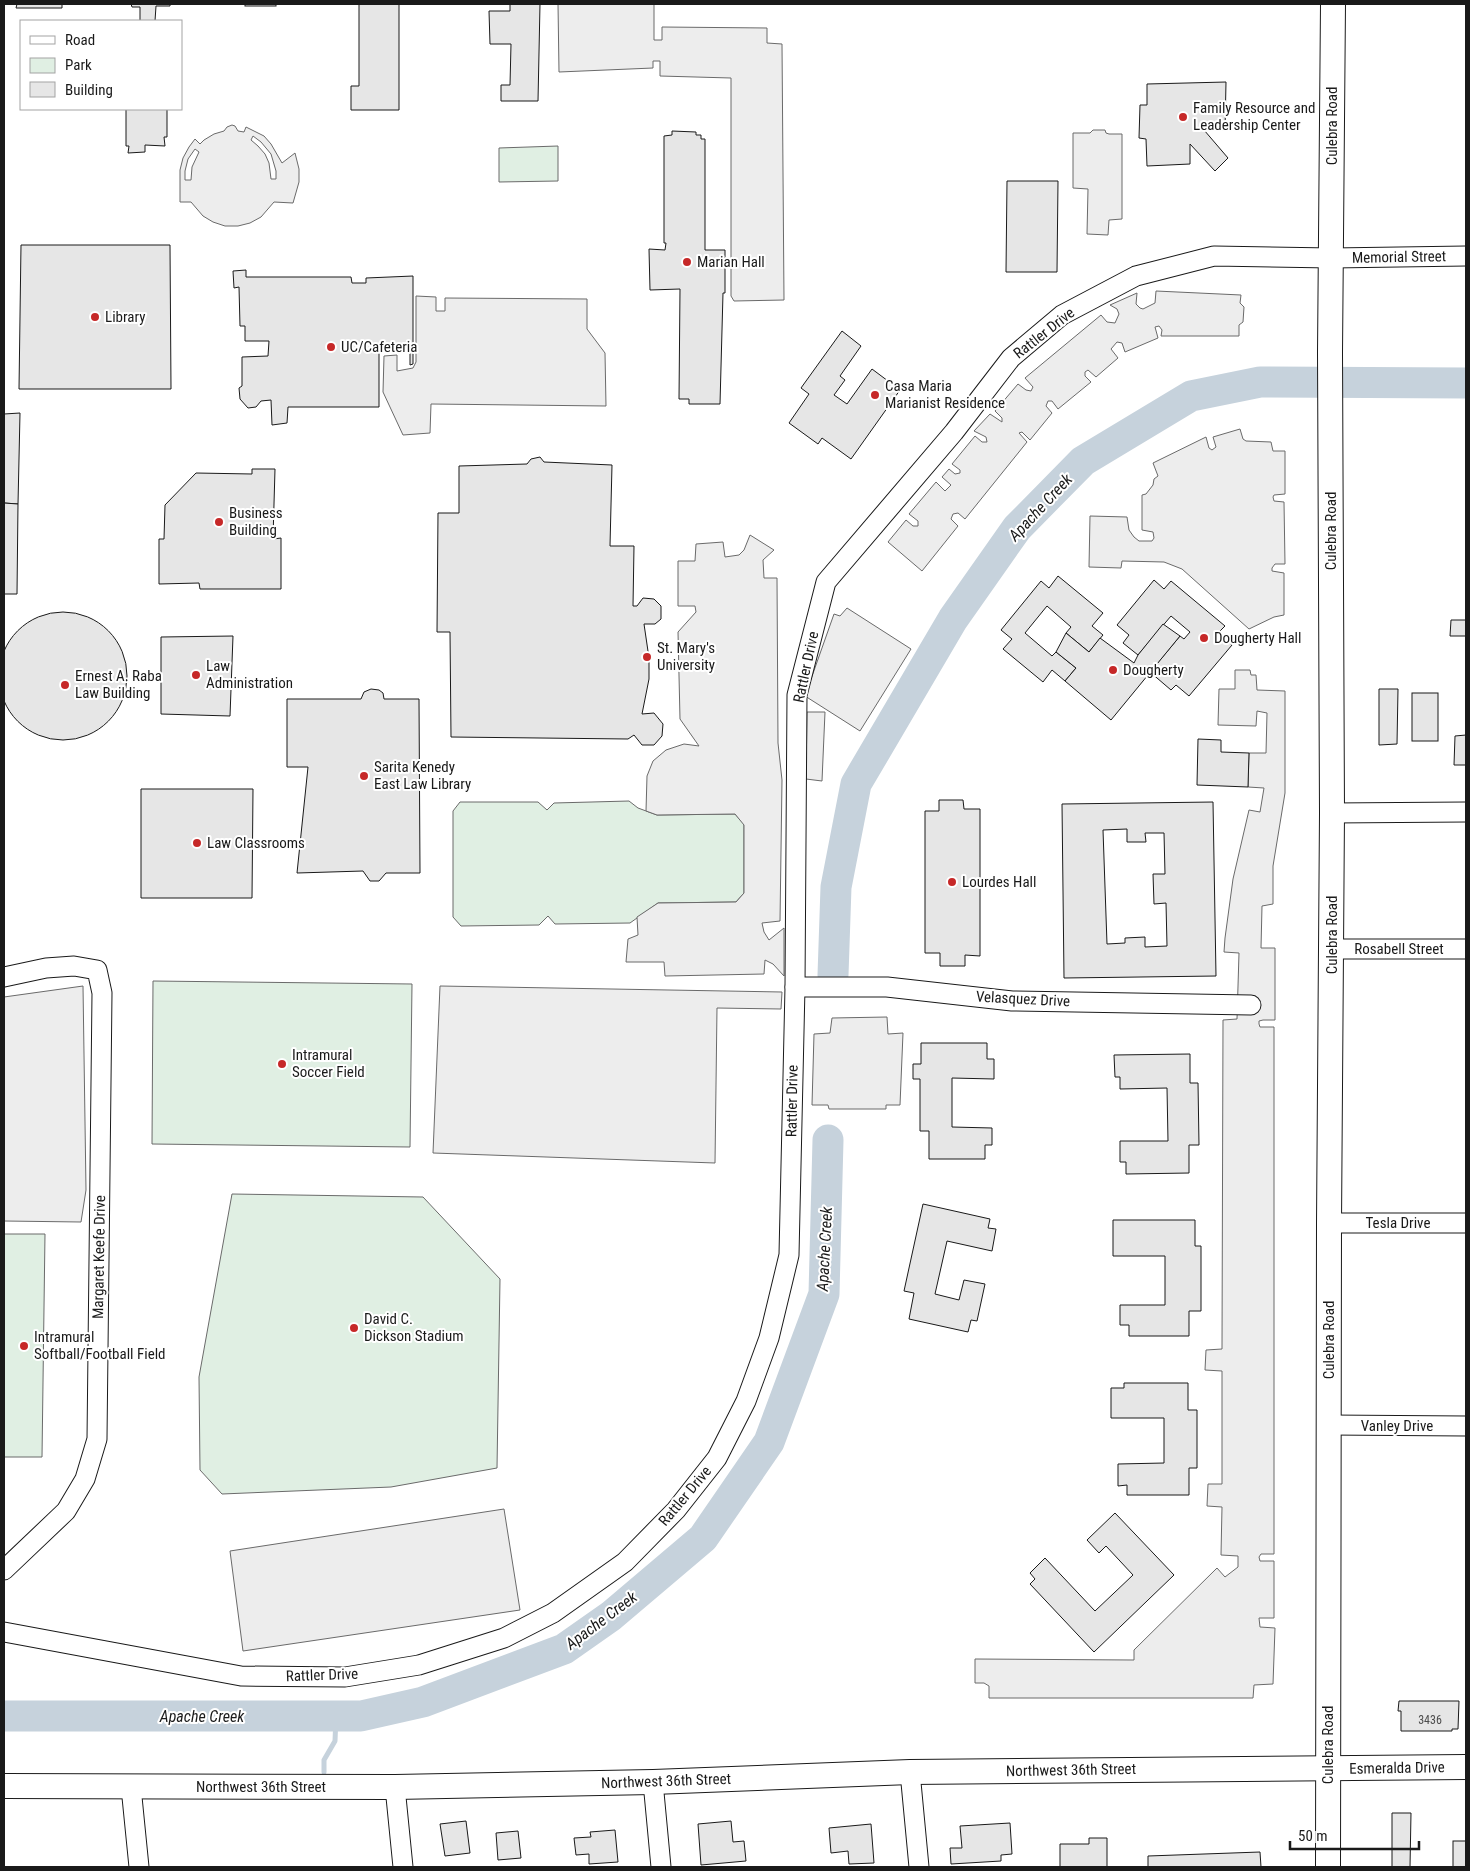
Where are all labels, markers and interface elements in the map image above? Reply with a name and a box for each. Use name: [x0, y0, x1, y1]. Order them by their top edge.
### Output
legend: [20, 20, 182, 110]
text: Road: [65, 31, 95, 49]
text: Park: [65, 56, 92, 74]
text: Building: [65, 81, 113, 99]
street label: Culebra Road: [1323, 87, 1341, 165]
place label: Family Resource and Leadership Center: [1193, 99, 1315, 134]
marker: Family Resource and Leadership Center: [1177, 111, 1189, 123]
street label: Memorial Street: [1352, 247, 1446, 267]
place label: Marian Hall: [697, 253, 765, 271]
marker: Marian Hall: [681, 256, 693, 268]
street label: Rattler Drive: [1010, 304, 1078, 362]
place label: Library: [105, 308, 145, 326]
marker: Library: [89, 311, 101, 323]
place label: UC/Cafeteria: [341, 338, 417, 356]
marker: UC/Cafeteria: [325, 341, 337, 353]
place label: Casa Maria Marianist Residence: [885, 377, 1005, 412]
marker: Casa Maria Marianist Residence: [869, 389, 881, 401]
water label: Apache Creek: [1004, 469, 1077, 545]
street label: Culebra Road: [1322, 492, 1340, 570]
place label: Business Building: [229, 504, 283, 539]
marker: Business Building: [213, 516, 225, 528]
place label: Dougherty Hall: [1214, 629, 1301, 647]
street label: Rattler Drive: [790, 630, 822, 704]
marker: Dougherty Hall: [1198, 632, 1210, 644]
place label: St. Mary's University: [657, 639, 715, 674]
marker: St. Mary's University: [641, 651, 653, 663]
place label: Law Administration: [206, 657, 293, 692]
place label: Dougherty: [1123, 661, 1184, 679]
marker: Dougherty: [1107, 664, 1119, 676]
place label: Ernest A. Raba Law Building: [75, 667, 162, 702]
marker: Law Administration: [190, 669, 202, 681]
marker: Ernest A. Raba Law Building: [59, 679, 71, 691]
place label: Sarita Kenedy East Law Library: [374, 758, 471, 793]
marker: Sarita Kenedy East Law Library: [358, 770, 370, 782]
place label: Law Classrooms: [207, 834, 305, 852]
marker: Law Classrooms: [191, 837, 203, 849]
place label: Lourdes Hall: [962, 873, 1036, 891]
marker: Lourdes Hall: [946, 876, 958, 888]
street label: Culebra Road: [1323, 896, 1341, 974]
street label: Rosabell Street: [1354, 940, 1444, 958]
street label: Velasquez Drive: [975, 988, 1071, 1010]
place label: Intramural Soccer Field: [292, 1046, 365, 1081]
marker: Intramural Soccer Field: [276, 1058, 288, 1070]
street label: Rattler Drive: [782, 1065, 802, 1137]
street label: Margaret Keefe Drive: [89, 1195, 109, 1319]
water label: Apache Creek: [813, 1205, 836, 1293]
street label: Tesla Drive: [1366, 1214, 1430, 1232]
street label: Culebra Road: [1320, 1301, 1338, 1379]
place label: David C. Dickson Stadium: [364, 1310, 464, 1345]
marker: David C. Dickson Stadium: [348, 1322, 360, 1334]
place label: Intramural Softball/Football Field: [34, 1328, 166, 1363]
marker: Intramural Softball/Football Field: [18, 1340, 30, 1352]
street label: Vanley Drive: [1361, 1417, 1433, 1435]
street label: Rattler Drive: [655, 1462, 715, 1530]
water label: Apache Creek: [561, 1587, 642, 1654]
street label: Rattler Drive: [285, 1665, 359, 1685]
street label: Culebra Road: [1319, 1706, 1337, 1784]
water label: Apache Creek: [159, 1707, 245, 1726]
house number: 3436: [1418, 1713, 1442, 1727]
street label: Esmeralda Drive: [1349, 1758, 1445, 1778]
street label: Northwest 36th Street: [1006, 1760, 1136, 1780]
street label: Northwest 36th Street: [601, 1770, 731, 1792]
street label: Northwest 36th Street: [196, 1778, 326, 1796]
scale bar: [1290, 1818, 1419, 1850]
text: 50 m: [1298, 1827, 1328, 1845]

